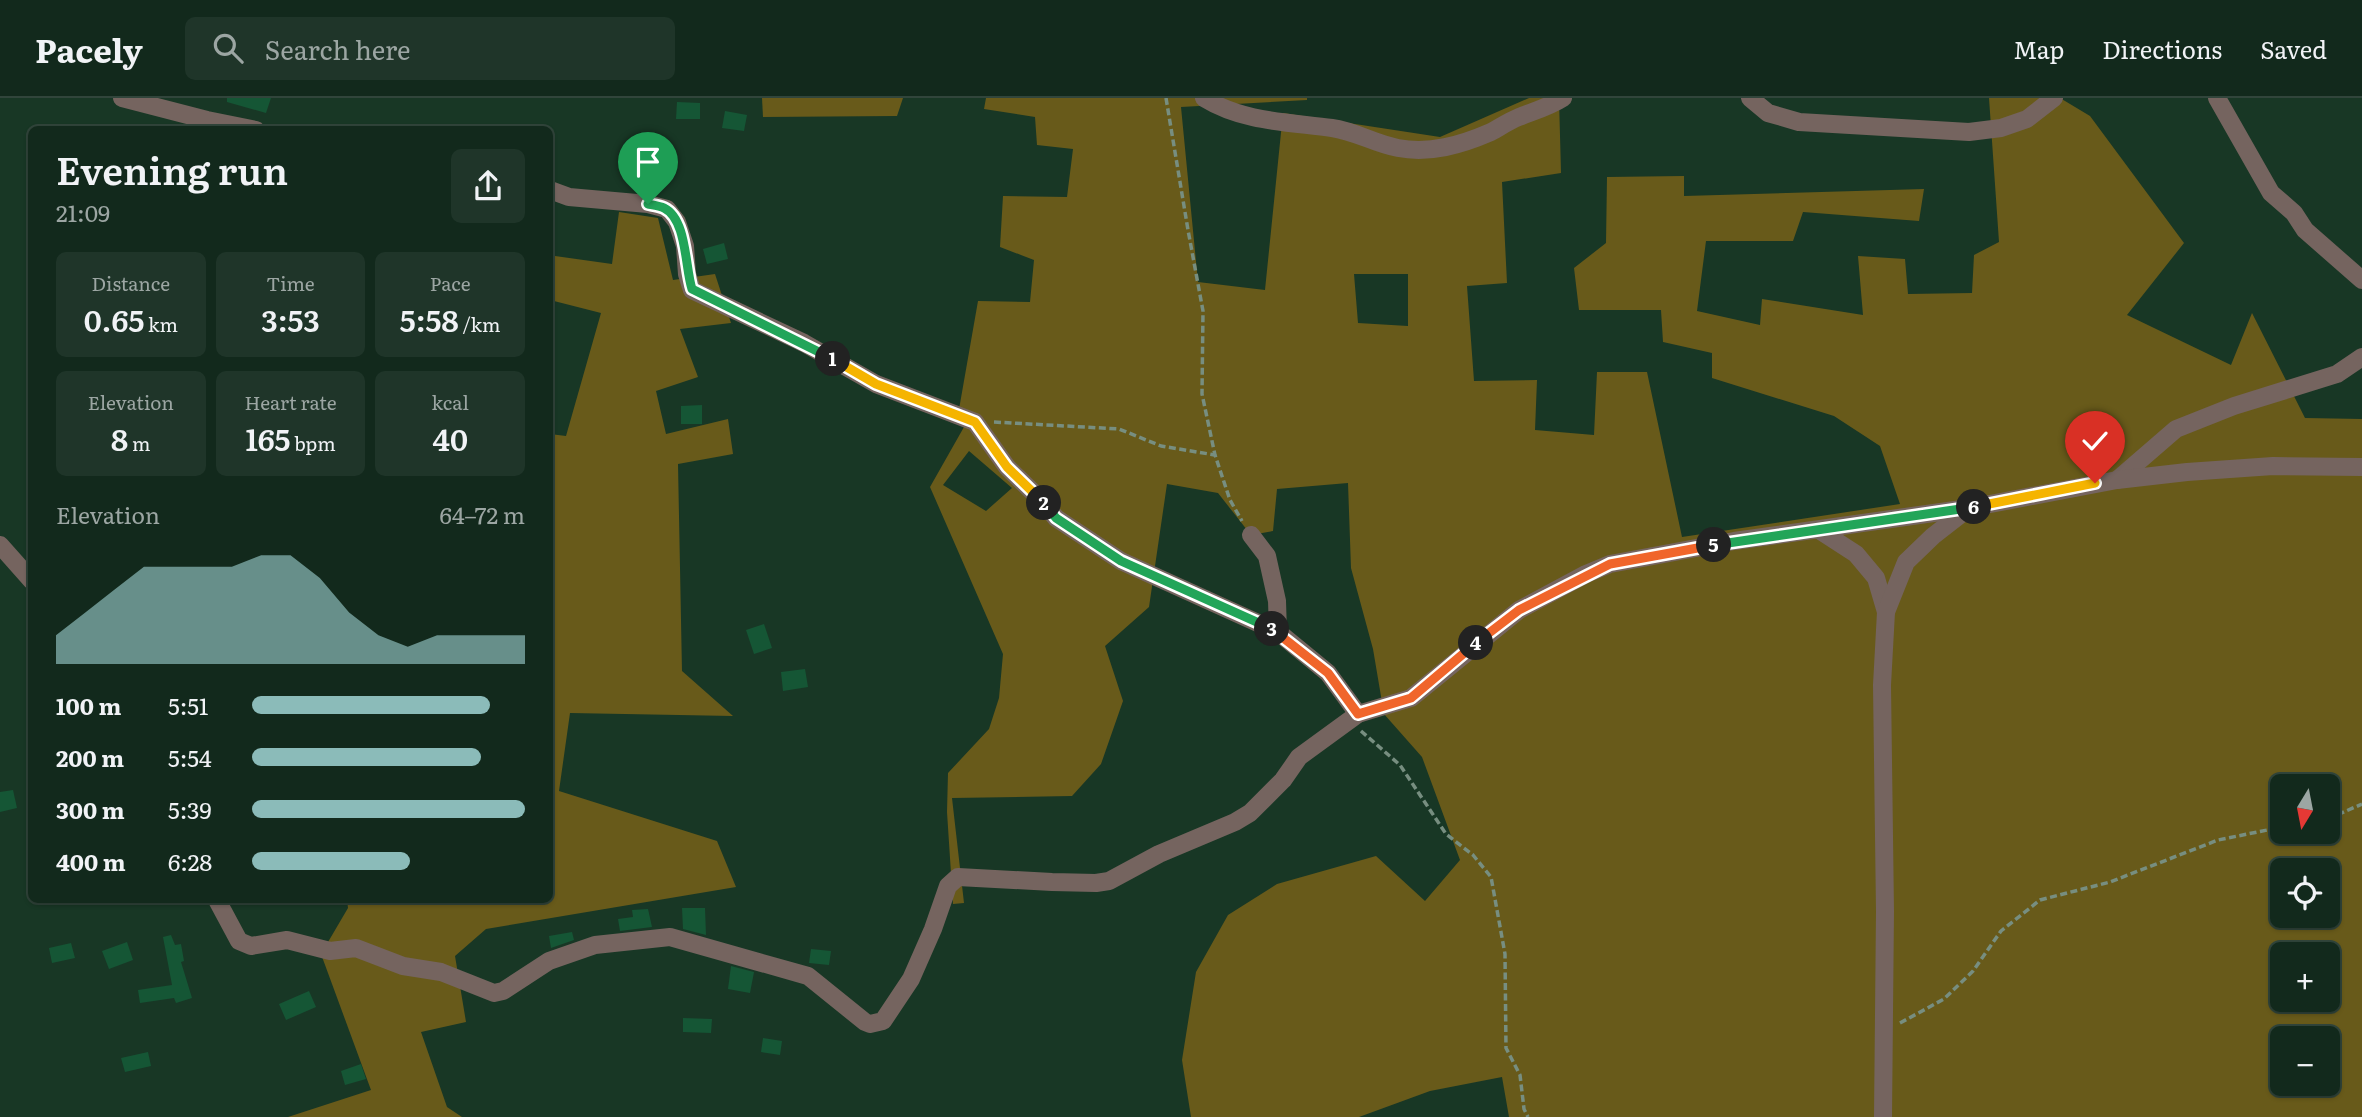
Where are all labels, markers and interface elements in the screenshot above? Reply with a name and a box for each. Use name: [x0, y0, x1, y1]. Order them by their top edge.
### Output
search box: [185, 17, 675, 80]
text: Pacely: [35, 24, 143, 73]
icon: search: [209, 29, 247, 67]
text: Search here: [265, 29, 411, 68]
text: Map: [2013, 31, 2064, 66]
text: Directions: [2102, 31, 2222, 66]
text: Saved: [2260, 31, 2327, 66]
pin: [618, 132, 678, 204]
text: Evening run: [56, 140, 288, 197]
icon: arrive: [629, 143, 667, 181]
button: share: [451, 149, 525, 223]
text: 21:09: [56, 195, 110, 229]
text: Distance: [92, 269, 170, 297]
text: Time: [266, 269, 315, 297]
text: Pace: [430, 269, 471, 297]
text: 0.65: [84, 297, 144, 341]
text: 3:53: [261, 297, 320, 341]
text: 5:58: [400, 297, 459, 341]
text: km: [144, 310, 178, 338]
text: /km: [459, 310, 501, 338]
pin: 1: [816, 342, 850, 376]
text: 1: [829, 344, 836, 372]
text: Elevation: [88, 388, 174, 416]
text: Heart rate: [244, 388, 337, 416]
text: kcal: [431, 388, 469, 416]
pin: [2065, 411, 2125, 483]
text: 8: [111, 416, 128, 460]
text: 165: [245, 416, 290, 460]
text: 40: [432, 416, 468, 460]
icon: check: [2076, 422, 2114, 460]
text: m: [128, 429, 151, 457]
text: bpm: [290, 429, 336, 457]
pin: 2: [1026, 486, 1062, 520]
text: 2: [1038, 488, 1049, 516]
pin: 6: [1956, 490, 1992, 524]
text: 6: [1968, 492, 1979, 520]
text: Elevation: [56, 497, 160, 531]
text: 64–72 m: [440, 497, 525, 531]
pin: 5: [1696, 528, 1732, 562]
text: 5: [1708, 530, 1719, 558]
pin: 3: [1254, 612, 1290, 646]
text: 3: [1266, 614, 1277, 642]
pin: 4: [1458, 626, 1494, 660]
text: 4: [1470, 628, 1481, 656]
text: 100 m: [56, 688, 121, 722]
text: 5:51: [168, 688, 208, 722]
text: 200 m: [56, 740, 124, 774]
text: 5:54: [168, 740, 212, 774]
north arrow: [2270, 774, 2340, 844]
map controls: [2270, 774, 2340, 1096]
text: 300 m: [56, 792, 125, 826]
text: 5:39: [168, 792, 212, 826]
text: 400 m: [56, 844, 126, 878]
text: 6:28: [168, 844, 212, 878]
button: locate: [2270, 858, 2340, 928]
button: +: [2270, 942, 2340, 1012]
button: −: [2270, 1026, 2340, 1096]

